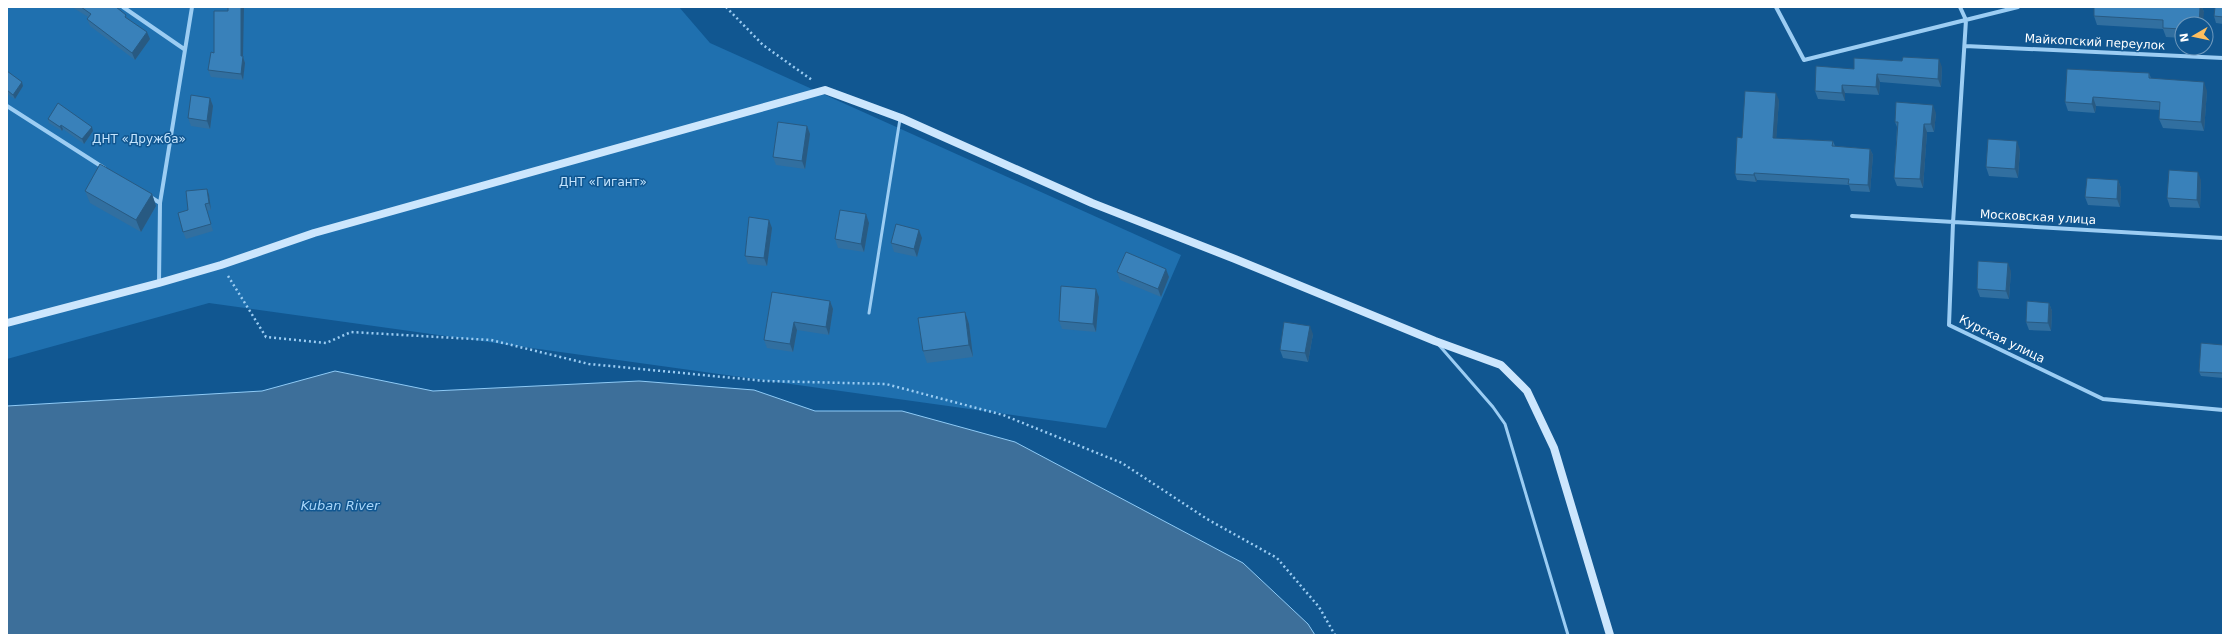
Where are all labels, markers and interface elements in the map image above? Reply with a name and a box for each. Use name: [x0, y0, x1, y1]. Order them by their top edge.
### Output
north arrow: [2174, 16, 2214, 56]
street label: Майкопский переулок: [2024, 31, 2166, 53]
text: N: [2177, 32, 2192, 43]
park label: ДНТ «Дружба»: [92, 132, 186, 146]
park label: ДНТ «Гигант»: [559, 175, 647, 189]
street label: Московская улица: [1980, 207, 2096, 227]
street label: Курская улица: [1957, 312, 2047, 366]
water label: Kuban River: [301, 498, 381, 513]

